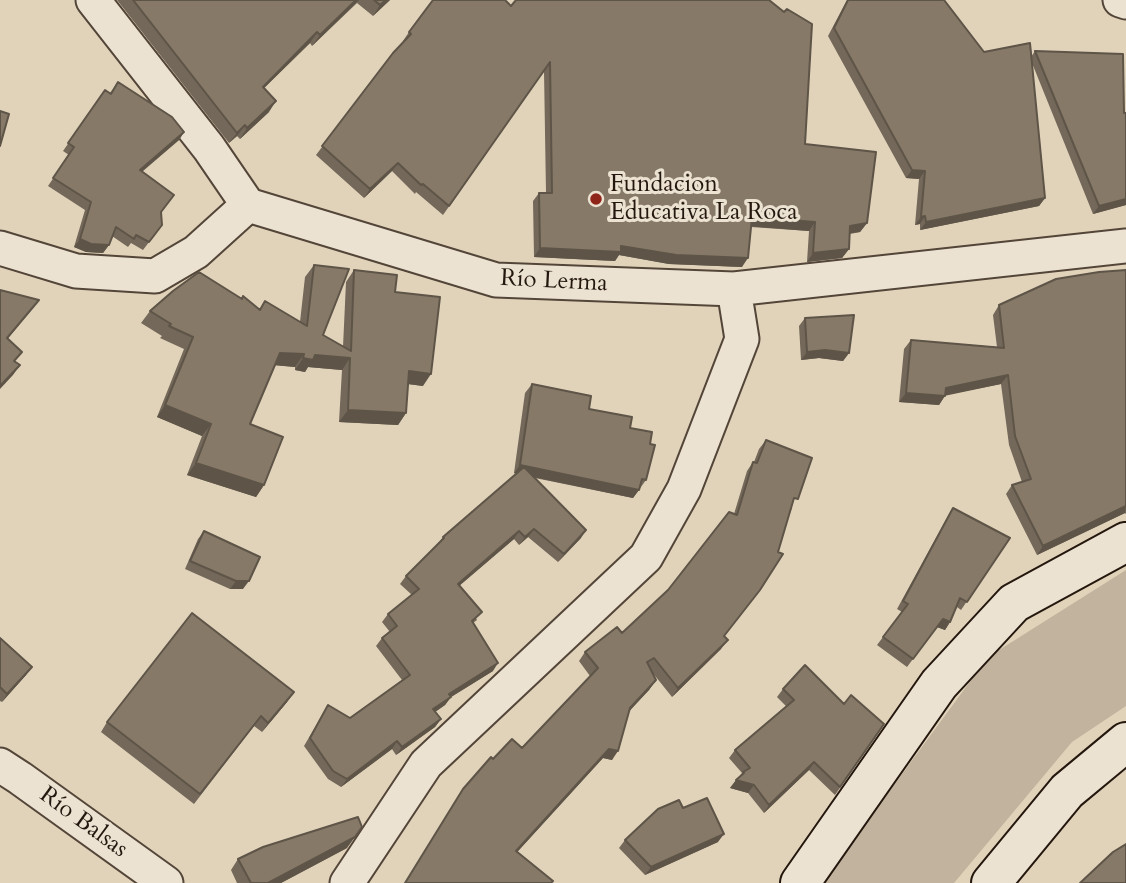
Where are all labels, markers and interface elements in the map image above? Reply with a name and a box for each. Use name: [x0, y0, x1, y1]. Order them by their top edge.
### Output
place label: Fundacion Educativa La Roca: [610, 171, 798, 227]
marker: Fundacion Educativa La Roca: [588, 191, 604, 207]
street label: Río Lerma: [500, 265, 608, 299]
street label: Río Balsas: [33, 781, 133, 865]

